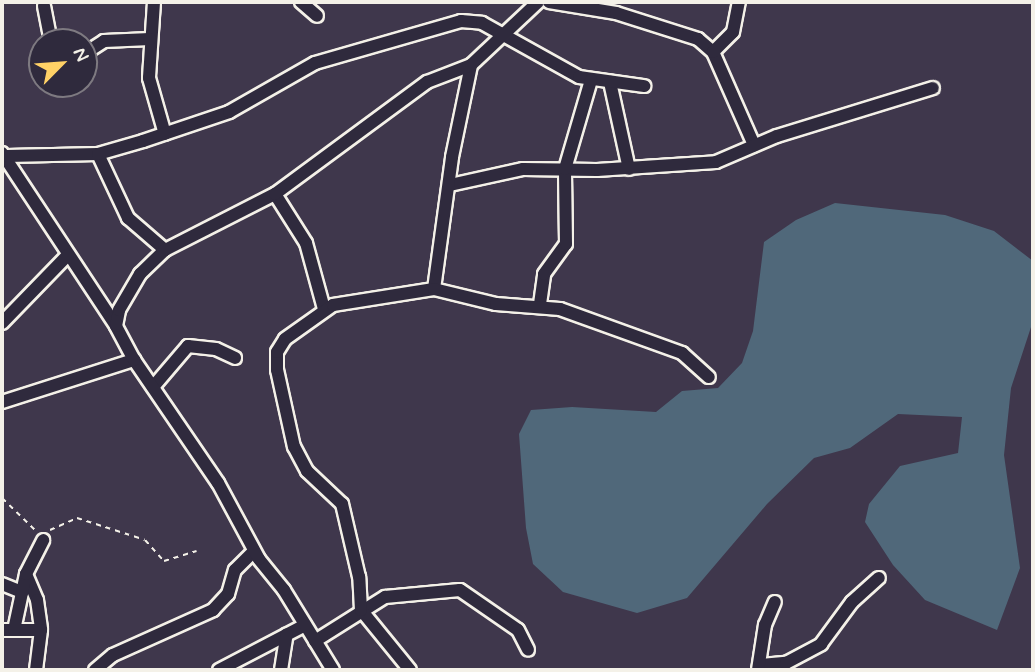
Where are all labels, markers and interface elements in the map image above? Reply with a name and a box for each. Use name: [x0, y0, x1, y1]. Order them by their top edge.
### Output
north arrow: [28, 28, 98, 98]
text: N: [67, 44, 95, 66]

